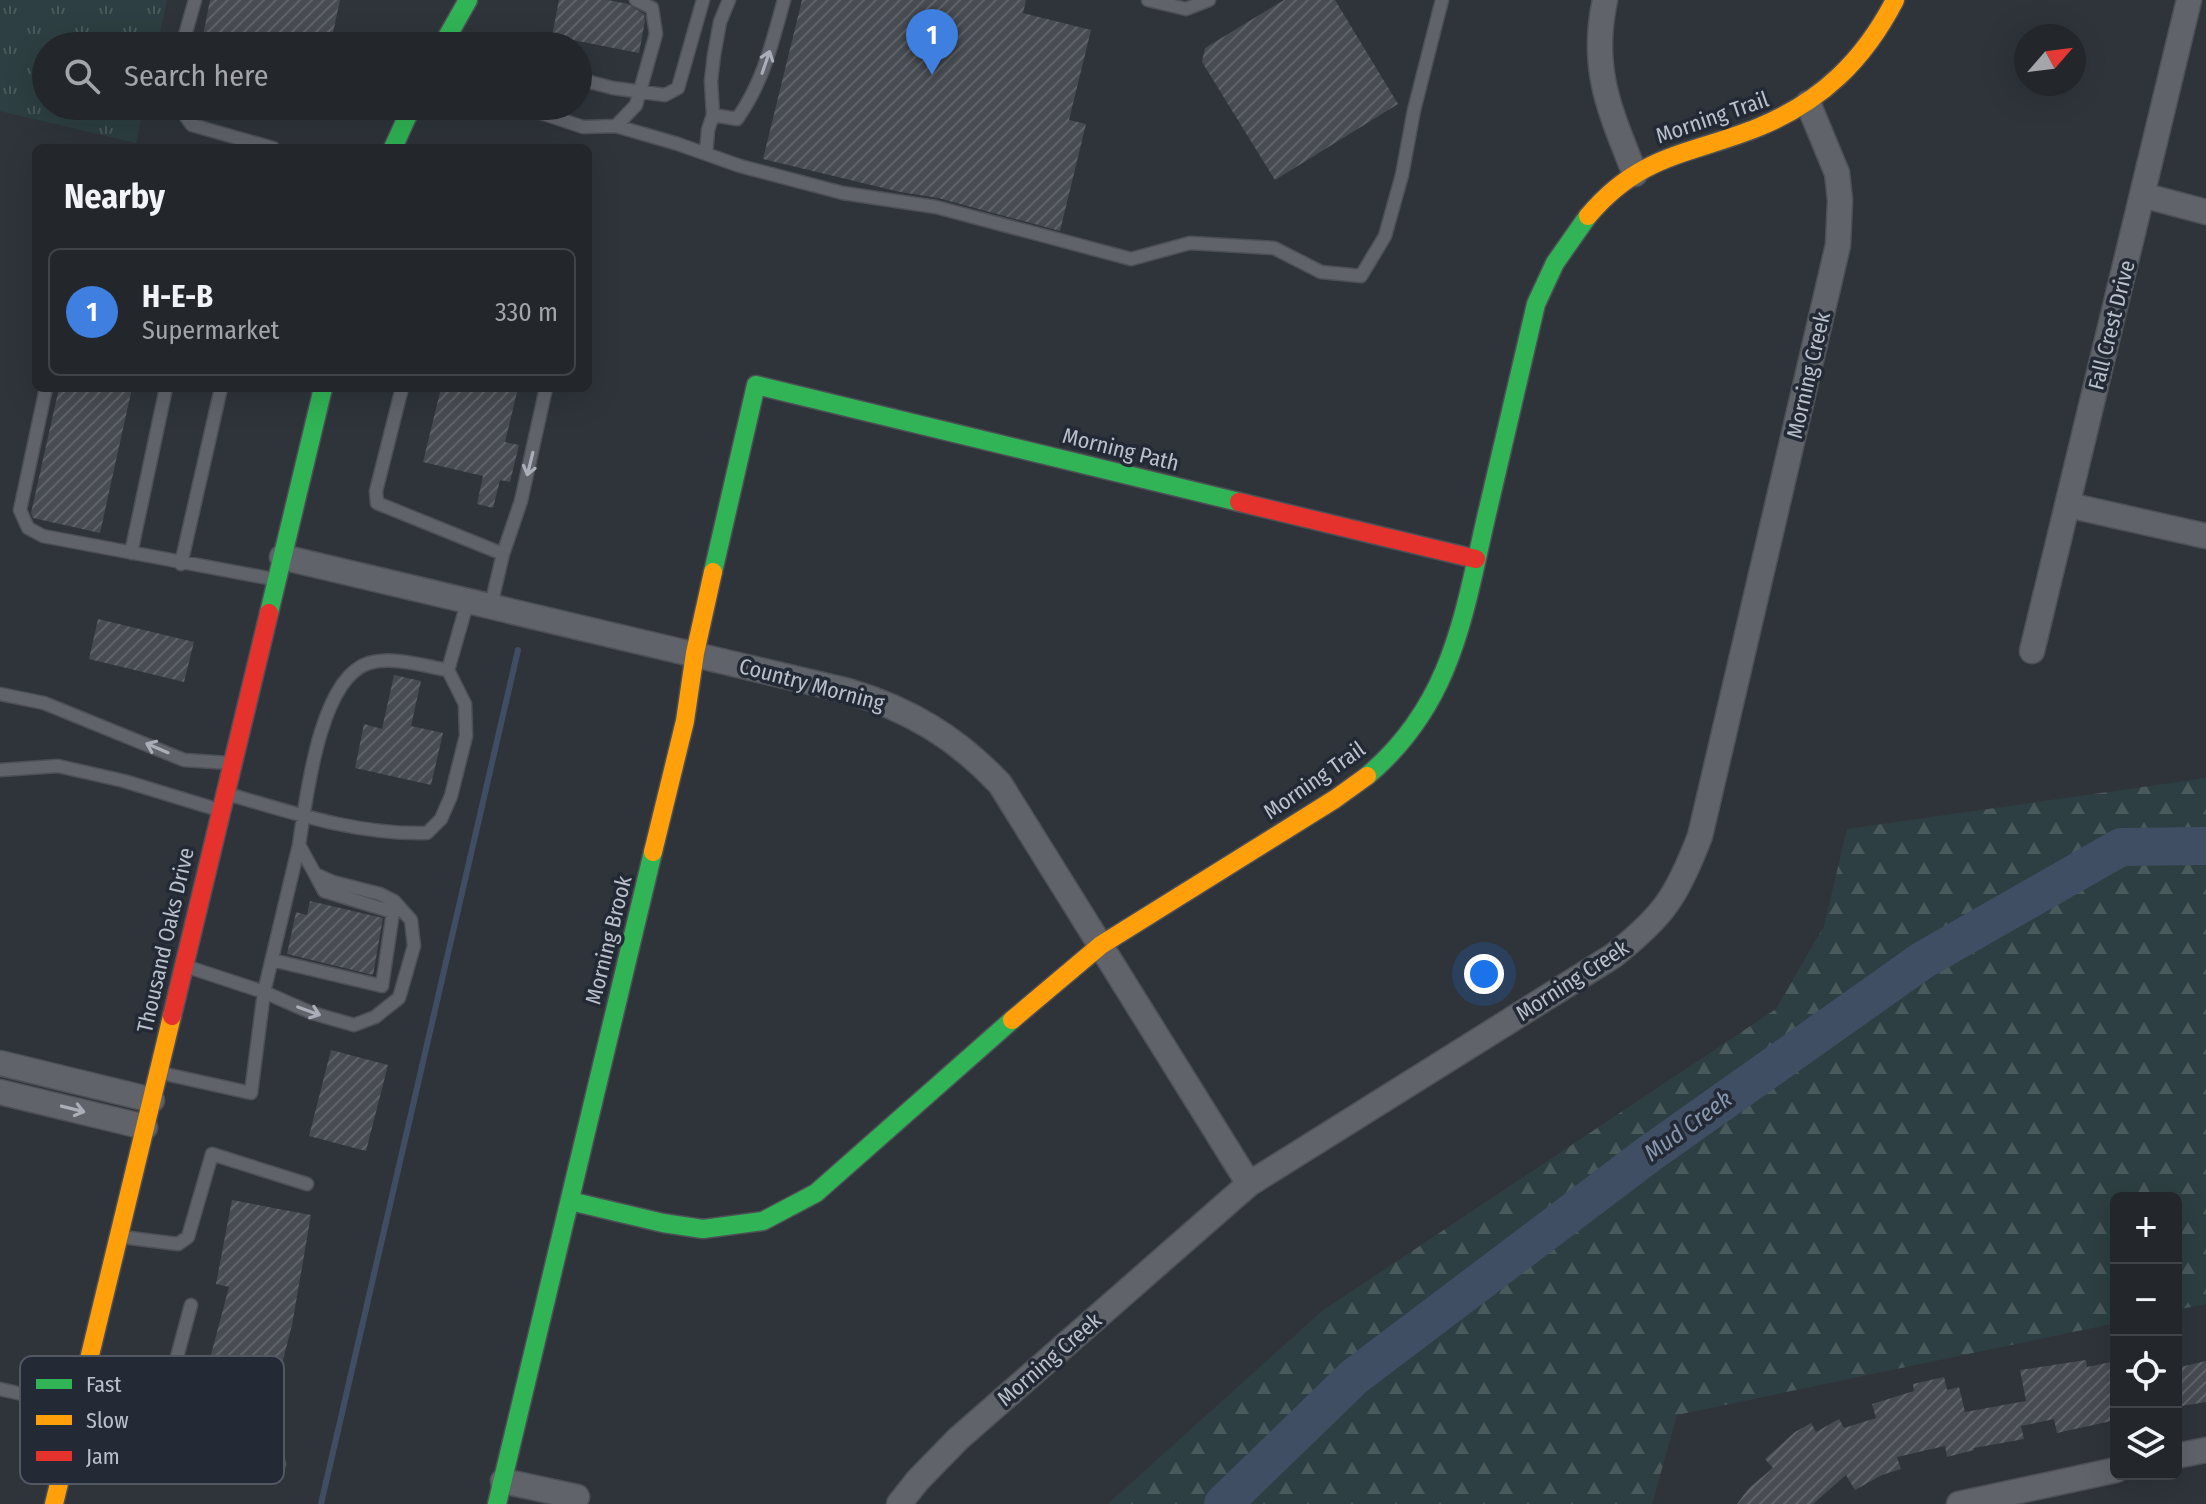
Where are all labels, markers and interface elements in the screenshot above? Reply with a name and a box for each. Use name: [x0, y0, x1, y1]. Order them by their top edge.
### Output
pin: 1: [906, 9, 958, 75]
north arrow: [2014, 24, 2086, 96]
search box: [32, 32, 592, 120]
one-way arrow: [760, 50, 775, 75]
icon: search: [60, 54, 104, 98]
text: Search here: [124, 58, 269, 94]
street label: Morning Trail: [1652, 85, 1772, 149]
text: Nearby: [64, 176, 165, 217]
street label: Fall Crest Drive: [2082, 257, 2141, 393]
text: H-E-B: [142, 279, 213, 315]
text: 1: [87, 297, 98, 328]
text: 330 m: [495, 297, 558, 328]
street label: Morning Creek: [1781, 308, 1836, 441]
text: Supermarket: [142, 315, 279, 346]
street label: Morning Path: [1060, 422, 1182, 477]
one-way arrow: [521, 451, 536, 477]
street label: Country Morning: [736, 652, 888, 717]
street label: Morning Trail: [1258, 735, 1370, 825]
one-way arrow: [145, 740, 170, 755]
street label: Thousand Oaks Drive: [131, 845, 200, 1035]
street label: Morning Brook: [579, 872, 638, 1007]
street label: Morning Creek: [1511, 934, 1634, 1027]
your location: [1464, 954, 1504, 994]
one-way arrow: [296, 1005, 321, 1019]
water label: Mud Creek: [1639, 1085, 1737, 1167]
one-way arrow: [59, 1103, 85, 1118]
map controls: [2110, 1192, 2182, 1480]
button: +: [2110, 1192, 2182, 1264]
button: −: [2110, 1264, 2182, 1336]
street label: Morning Creek: [992, 1306, 1107, 1412]
button: locate: [2110, 1336, 2182, 1408]
legend: [20, 1356, 284, 1484]
text: Fast: [86, 1371, 122, 1398]
text: Slow: [86, 1407, 129, 1434]
button: layers: [2110, 1408, 2182, 1480]
text: Jam: [86, 1443, 120, 1470]

